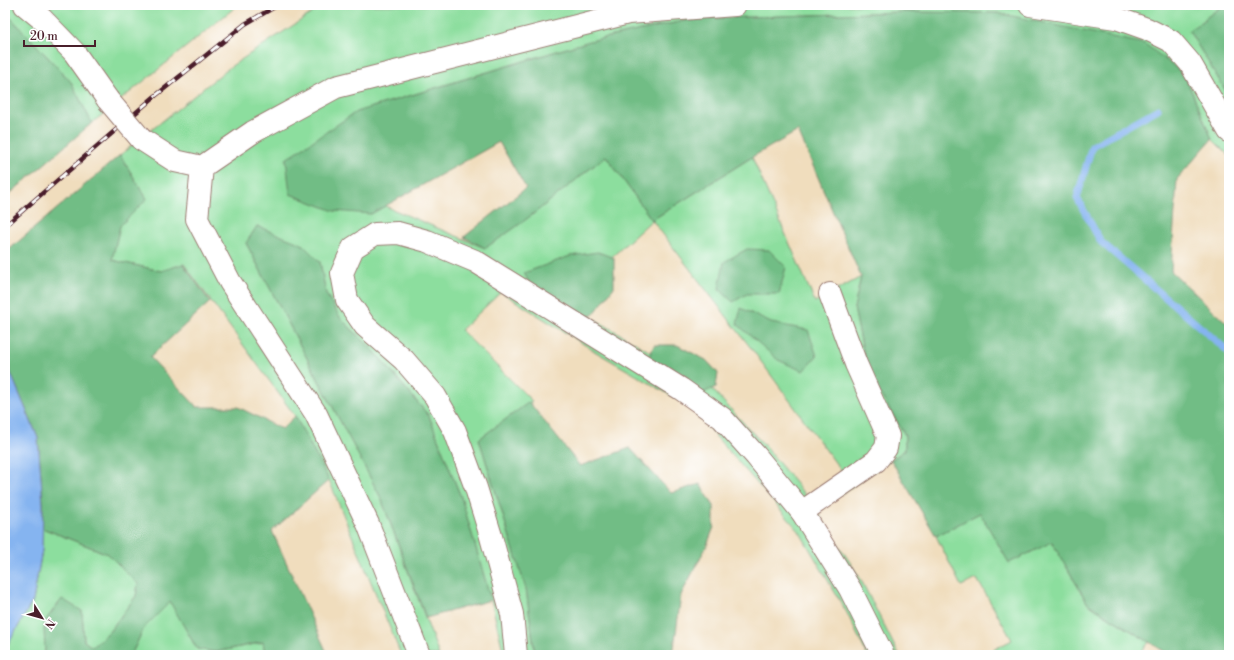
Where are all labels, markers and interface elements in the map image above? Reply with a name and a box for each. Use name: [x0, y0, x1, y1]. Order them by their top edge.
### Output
scale bar: [24, 22, 95, 48]
text: 20 m: [30, 29, 58, 44]
north arrow: [22, 598, 62, 638]
text: N: [41, 616, 57, 631]

